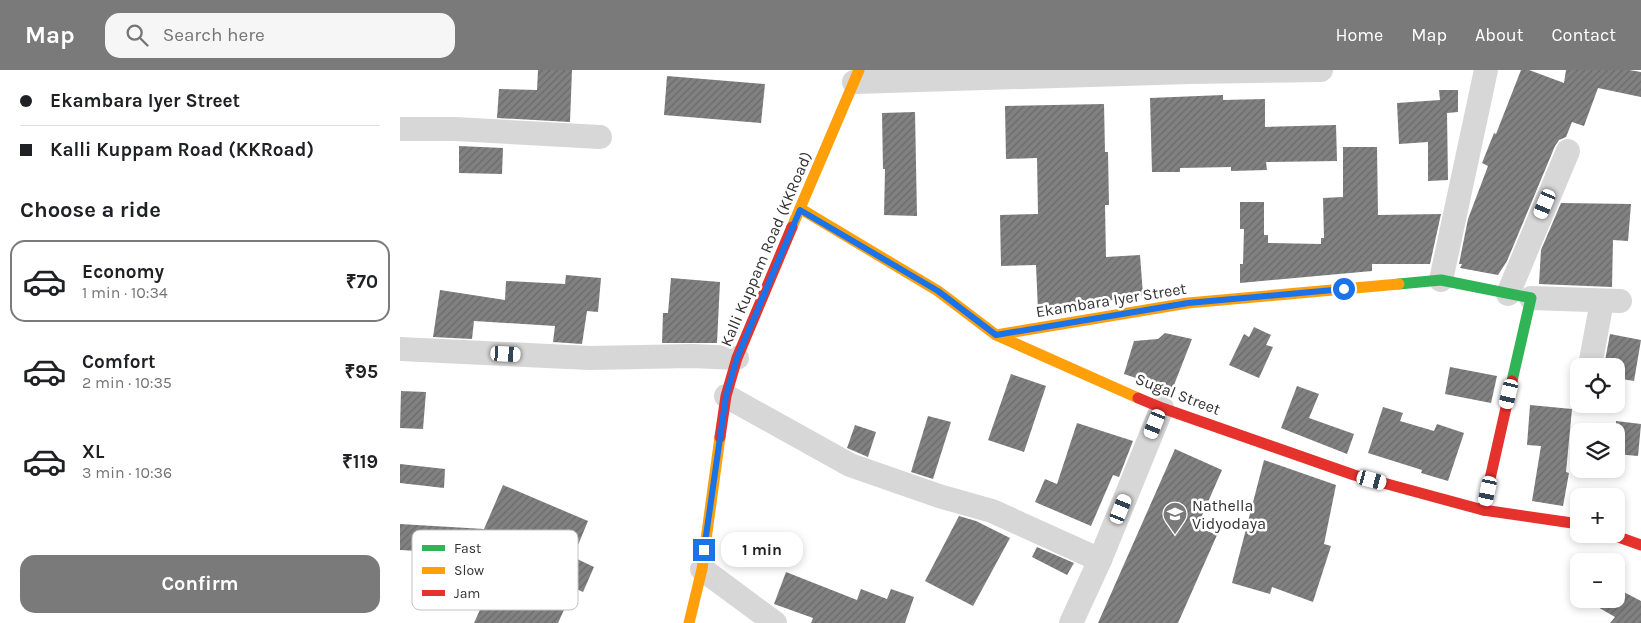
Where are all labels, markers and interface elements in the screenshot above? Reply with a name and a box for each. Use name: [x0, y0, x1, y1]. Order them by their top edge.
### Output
search box: [105, 13, 455, 58]
text: Map: [25, 21, 75, 49]
icon: search: [123, 21, 151, 49]
text: Search here: [163, 24, 265, 46]
text: Home: [1335, 24, 1383, 46]
text: Map: [1411, 24, 1447, 46]
text: About: [1475, 24, 1524, 46]
text: Contact: [1552, 24, 1616, 46]
text: Ekambara Iyer Street: [50, 90, 240, 112]
text: Kalli Kuppam Road (KKRoad): [50, 139, 314, 161]
street label: Kalli Kuppam Road (KKRoad): [716, 149, 816, 349]
car: [1532, 187, 1557, 221]
text: Choose a ride: [20, 197, 161, 223]
icon: car: [22, 259, 67, 304]
text: Economy: [82, 261, 164, 283]
text: ₹70: [346, 271, 378, 293]
route start: [1333, 278, 1355, 300]
street label: Ekambara Iyer Street: [1034, 279, 1188, 321]
text: 1 min · 10:34: [82, 283, 168, 302]
car: [490, 346, 521, 362]
icon: car: [22, 349, 67, 394]
text: Comfort: [82, 351, 156, 373]
map controls: [1570, 358, 1625, 608]
button: locate: [1570, 358, 1625, 413]
text: ₹95: [344, 361, 378, 383]
street label: Sugal Street: [1133, 369, 1223, 419]
text: 2 min · 10:35: [82, 373, 172, 392]
car: [1498, 378, 1519, 410]
car: [1142, 407, 1167, 441]
button: layers: [1570, 423, 1625, 478]
icon: car: [22, 439, 67, 484]
text: XL: [82, 441, 104, 463]
text: ₹119: [342, 451, 378, 473]
text: 3 min · 10:36: [82, 463, 172, 482]
car: [1355, 469, 1388, 491]
car: [1477, 475, 1498, 507]
button: +: [1570, 488, 1625, 543]
car: [1108, 492, 1133, 526]
place label: Nathella Vidyodaya: [1192, 496, 1266, 533]
school or university icon: Nathella Vidyodaya: [1162, 501, 1188, 535]
legend: [412, 530, 578, 610]
callout: 1 min: [722, 532, 804, 568]
route end: [693, 539, 715, 561]
text: Fast: [454, 540, 481, 557]
text: 1 min: [742, 540, 782, 559]
button: −: [1570, 553, 1625, 608]
button: Confirm: [20, 555, 380, 613]
text: Slow: [454, 562, 484, 579]
text: Jam: [454, 585, 480, 602]

